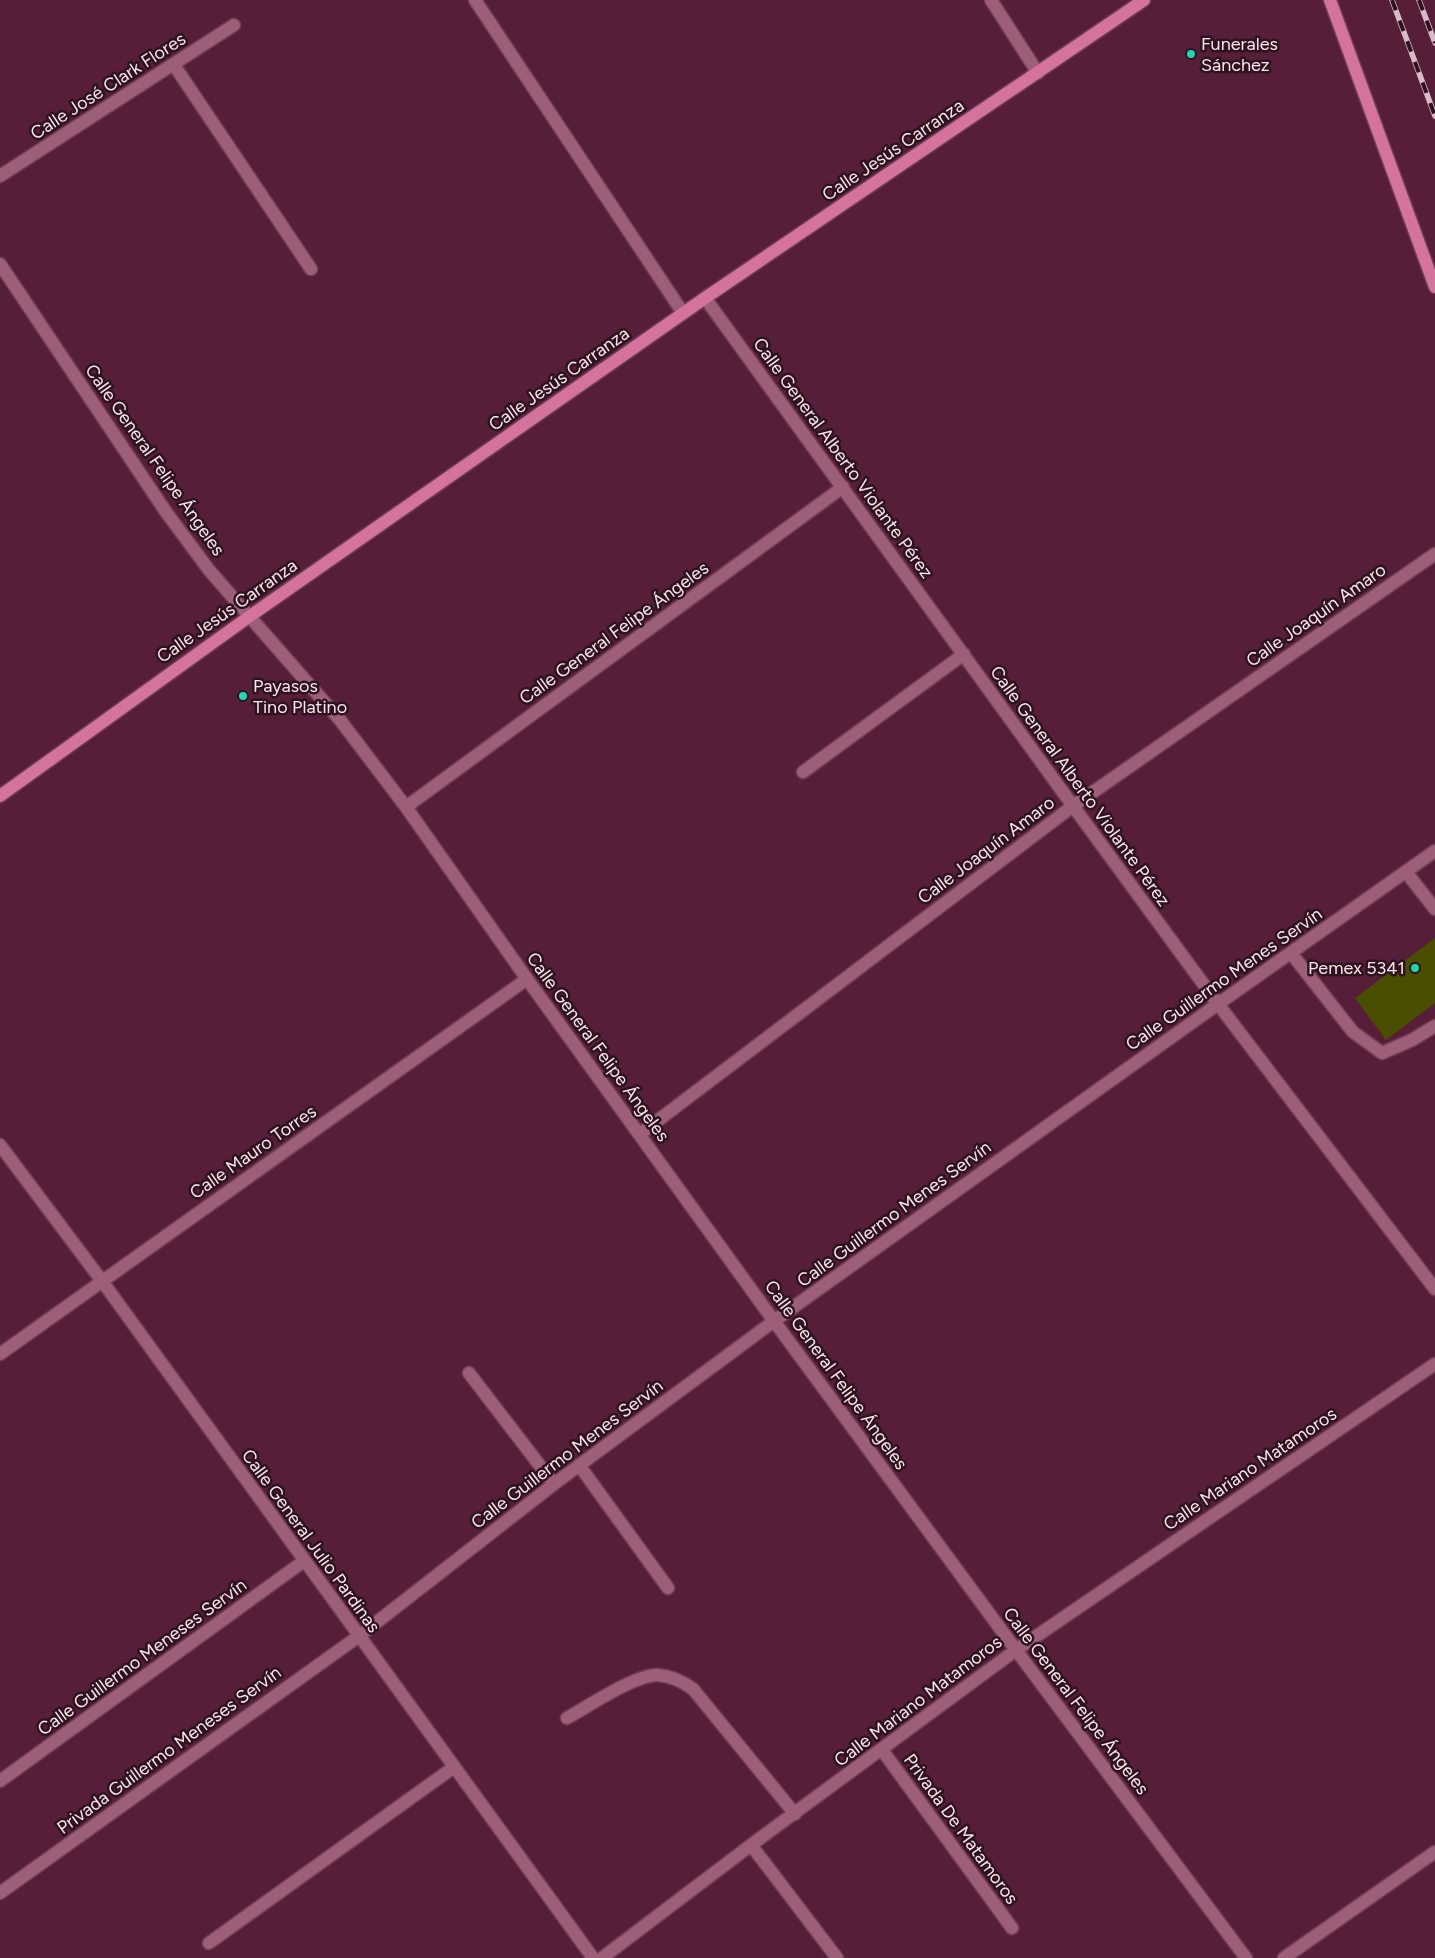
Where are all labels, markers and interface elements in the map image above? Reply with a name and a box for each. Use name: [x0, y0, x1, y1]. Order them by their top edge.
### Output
street label: Calle José Clark Flores: [26, 28, 190, 144]
place label: Funerales Sánchez: [1201, 33, 1278, 76]
marker: Funerales Sánchez: [1185, 48, 1197, 60]
street label: Calle Jesús Carranza: [818, 94, 968, 206]
street label: Calle Jesús Carranza: [485, 322, 633, 436]
street label: Calle General Alberto Violante Pérez: [748, 334, 938, 583]
street label: Calle General Felipe Ángeles: [80, 360, 230, 560]
street label: Calle Jesús Carranza: [153, 554, 301, 668]
street label: Calle General Felipe Ángeles: [515, 557, 713, 709]
street label: Calle Joaquín Amaro: [1242, 559, 1390, 671]
street label: Calle General Alberto Violante Pérez: [985, 662, 1175, 911]
place label: Payasos Tino Platino: [253, 675, 347, 718]
marker: Payasos Tino Platino: [237, 690, 249, 702]
street label: Calle Joaquín Amaro: [913, 791, 1059, 909]
street label: Calle Guillermo Menes Servín: [1122, 903, 1326, 1055]
street label: Calle General Felipe Ángeles: [522, 948, 674, 1146]
place label: Pemex 5341: [1308, 957, 1405, 979]
marker: Pemex 5341: [1409, 962, 1421, 974]
street label: Calle Mauro Torres: [185, 1100, 321, 1204]
street label: Calle Guillermo Menes Servín: [793, 1136, 995, 1292]
street label: Calle General Felipe Ángeles: [760, 1276, 912, 1474]
street label: Calle Guillermo Menes Servín: [467, 1375, 667, 1533]
street label: Calle Mariano Matamoros: [1159, 1403, 1341, 1535]
street label: Calle General Julio Pardinas: [237, 1445, 385, 1637]
street label: Calle Guillermo Meneses Servín: [33, 1574, 251, 1740]
street label: Calle General Felipe Ángeles: [998, 1603, 1154, 1799]
street label: Calle Mariano Matamoros: [830, 1631, 1006, 1771]
street label: Privada Guillermo Meneses Servín: [53, 1661, 285, 1839]
street label: Privada De Matamoros: [899, 1749, 1023, 1909]

